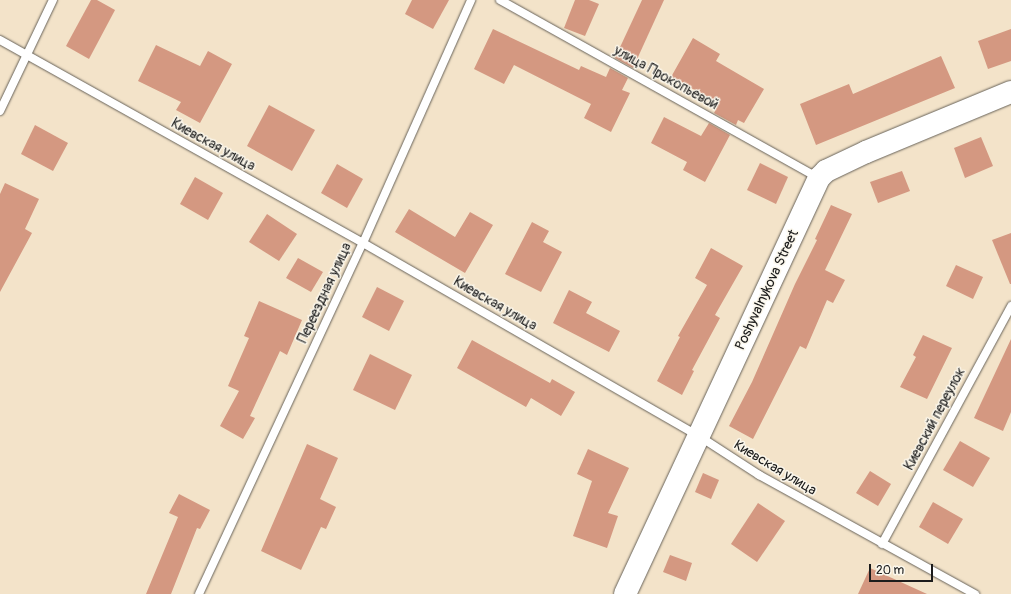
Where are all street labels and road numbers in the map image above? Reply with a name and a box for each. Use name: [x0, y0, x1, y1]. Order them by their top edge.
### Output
street label: улица Прокопьевой: [611, 42, 721, 114]
street label: Киевская улица: [168, 115, 258, 175]
street label: Poshyvalnykova Street: [732, 227, 802, 353]
street label: Переездная улица: [294, 240, 356, 346]
street label: Киевская улица: [450, 273, 540, 335]
street label: Киевский переулок: [901, 365, 969, 473]
street label: Киевская улица: [731, 437, 819, 499]

